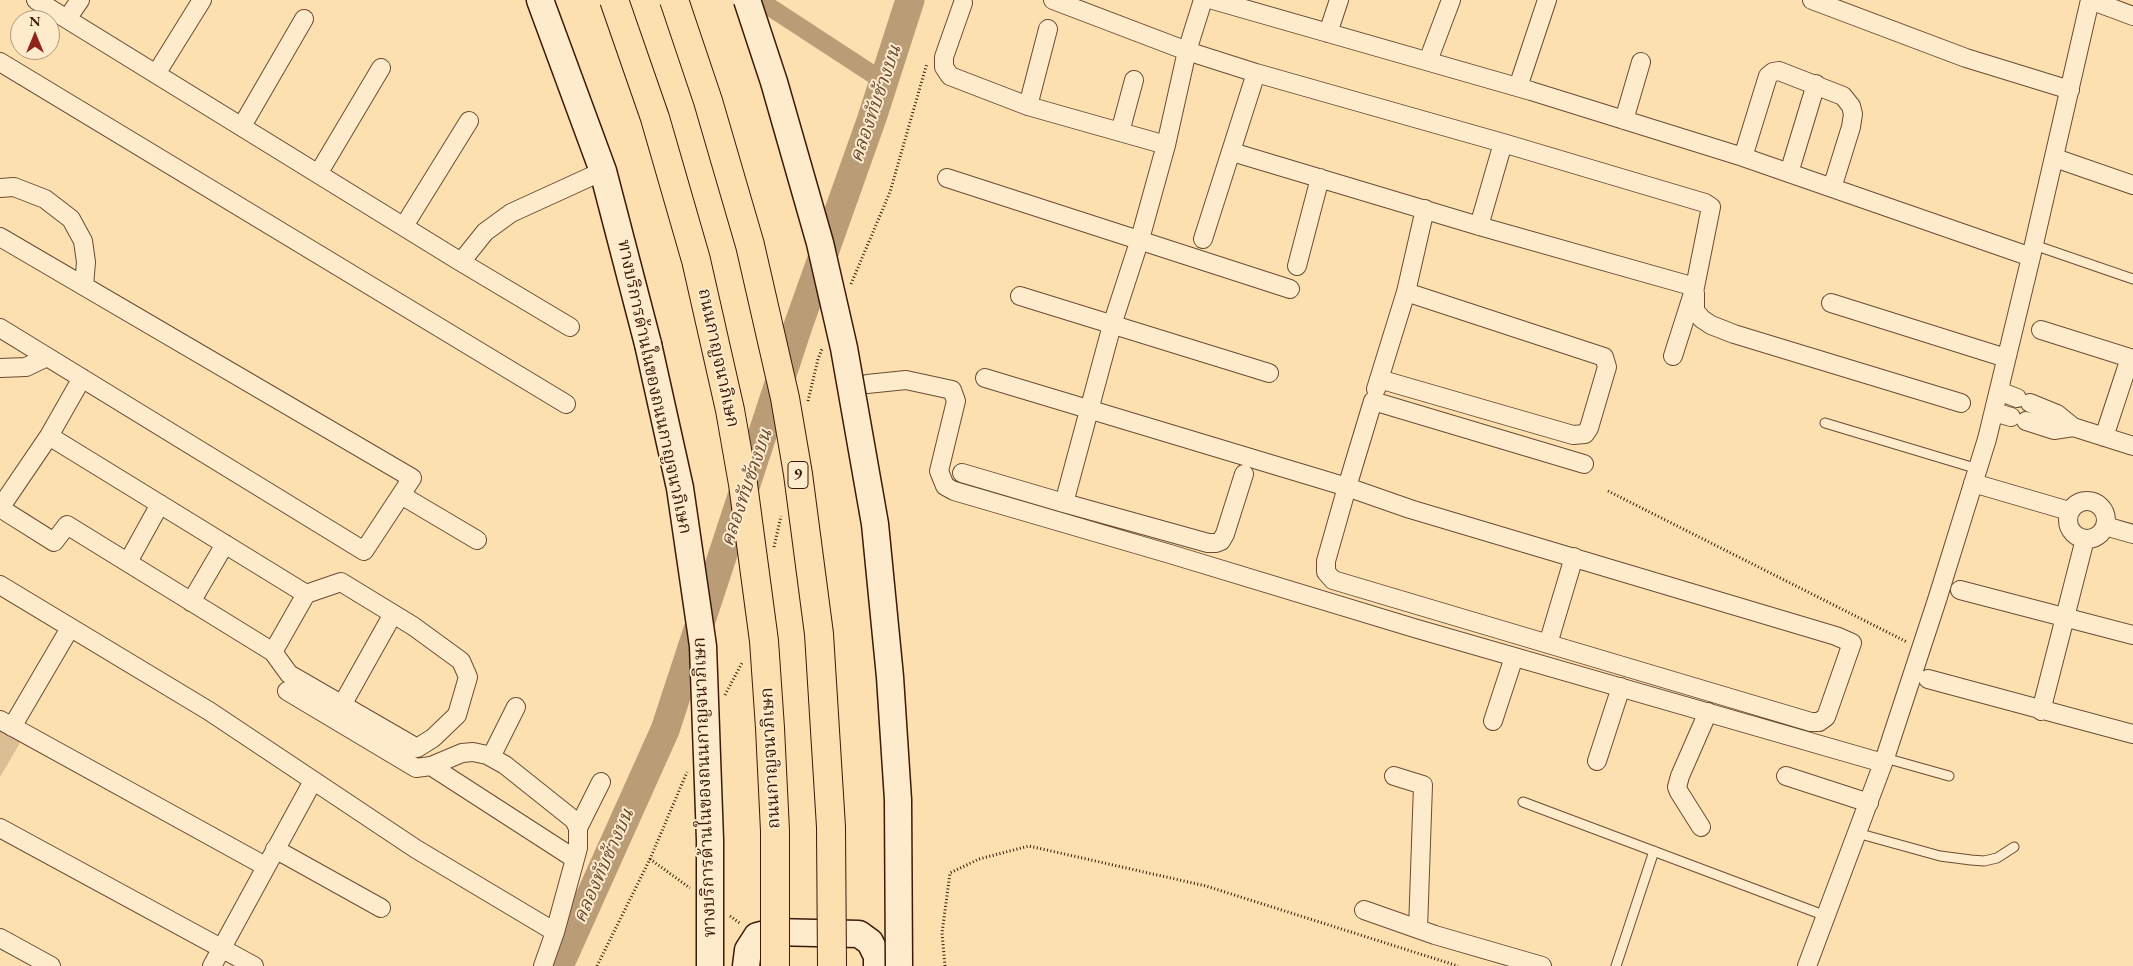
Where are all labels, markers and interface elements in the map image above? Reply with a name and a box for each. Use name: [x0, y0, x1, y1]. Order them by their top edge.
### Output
north arrow: [10, 10, 60, 60]
text: N: [29, 12, 41, 30]
water label: คลองทับช้างบน: [845, 42, 907, 166]
street label: ทางบริการด้านในของถนนกาญจนาภิเษก: [612, 238, 696, 536]
street label: ถนนกาญจนาภิเษก: [693, 286, 743, 430]
water label: คลองทับช้างบน: [716, 426, 778, 550]
road number: 9: [788, 462, 808, 488]
street label: ทางบริการด้านในของถนนกาญจนาภิเษก: [689, 636, 721, 938]
street label: ถนนกาญจนาภิเษก: [757, 687, 785, 829]
water label: คลองทับช้างบน: [569, 805, 639, 927]

